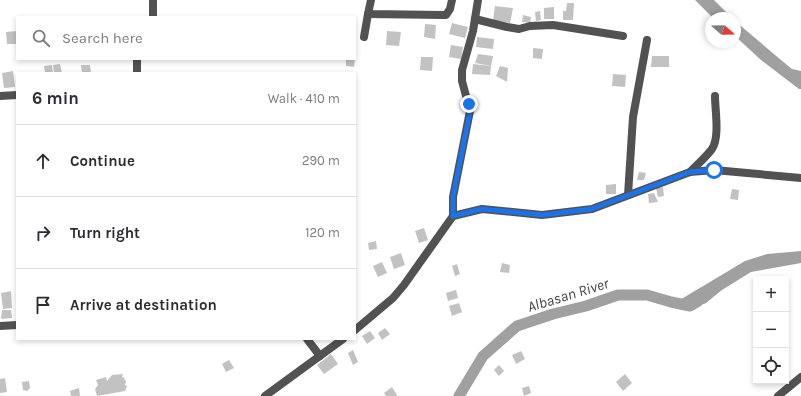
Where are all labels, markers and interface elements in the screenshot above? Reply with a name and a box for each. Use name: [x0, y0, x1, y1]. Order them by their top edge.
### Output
north arrow: [705, 12, 741, 48]
search box: [16, 16, 356, 60]
icon: search: [30, 27, 52, 49]
text: Search here: [62, 29, 143, 47]
text: 6 min: [32, 88, 79, 108]
text: Walk · 410 m: [268, 91, 340, 106]
route end: [460, 95, 478, 113]
icon: ahead: [32, 150, 54, 172]
text: Continue: [70, 152, 135, 170]
text: 290 m: [302, 153, 340, 168]
route start: [705, 161, 723, 179]
icon: right: [32, 222, 54, 244]
text: Turn right: [70, 224, 140, 242]
text: 120 m: [305, 225, 340, 240]
water label: Albasan River: [525, 274, 612, 316]
map controls: [753, 276, 789, 384]
button: +: [753, 276, 789, 312]
icon: arrive: [32, 294, 54, 316]
text: Arrive at destination: [70, 296, 217, 314]
button: −: [753, 312, 789, 348]
button: locate: [753, 348, 789, 384]

